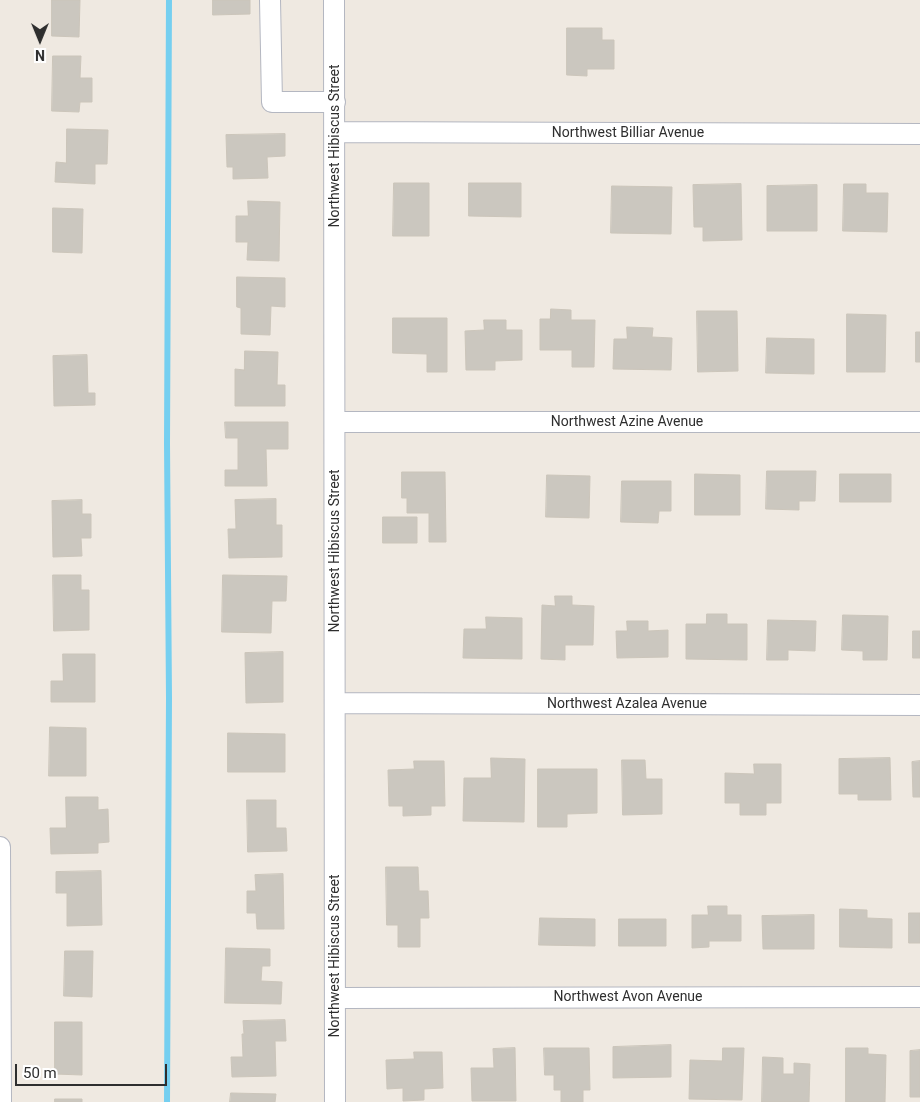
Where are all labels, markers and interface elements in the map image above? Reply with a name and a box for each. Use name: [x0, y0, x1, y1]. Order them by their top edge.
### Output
north arrow: [15, 15, 65, 65]
text: N: [35, 47, 45, 63]
street label: Northwest Hibiscus Street: [327, 64, 343, 228]
street label: Northwest Billiar Avenue: [552, 125, 704, 141]
street label: Northwest Azine Avenue: [551, 414, 703, 430]
street label: Northwest Hibiscus Street: [327, 469, 343, 633]
street label: Northwest Azalea Avenue: [547, 696, 707, 712]
street label: Northwest Hibiscus Street: [327, 874, 343, 1038]
street label: Northwest Avon Avenue: [553, 989, 703, 1005]
scale bar: [18, 1054, 170, 1086]
text: 50 m: [23, 1064, 57, 1082]

